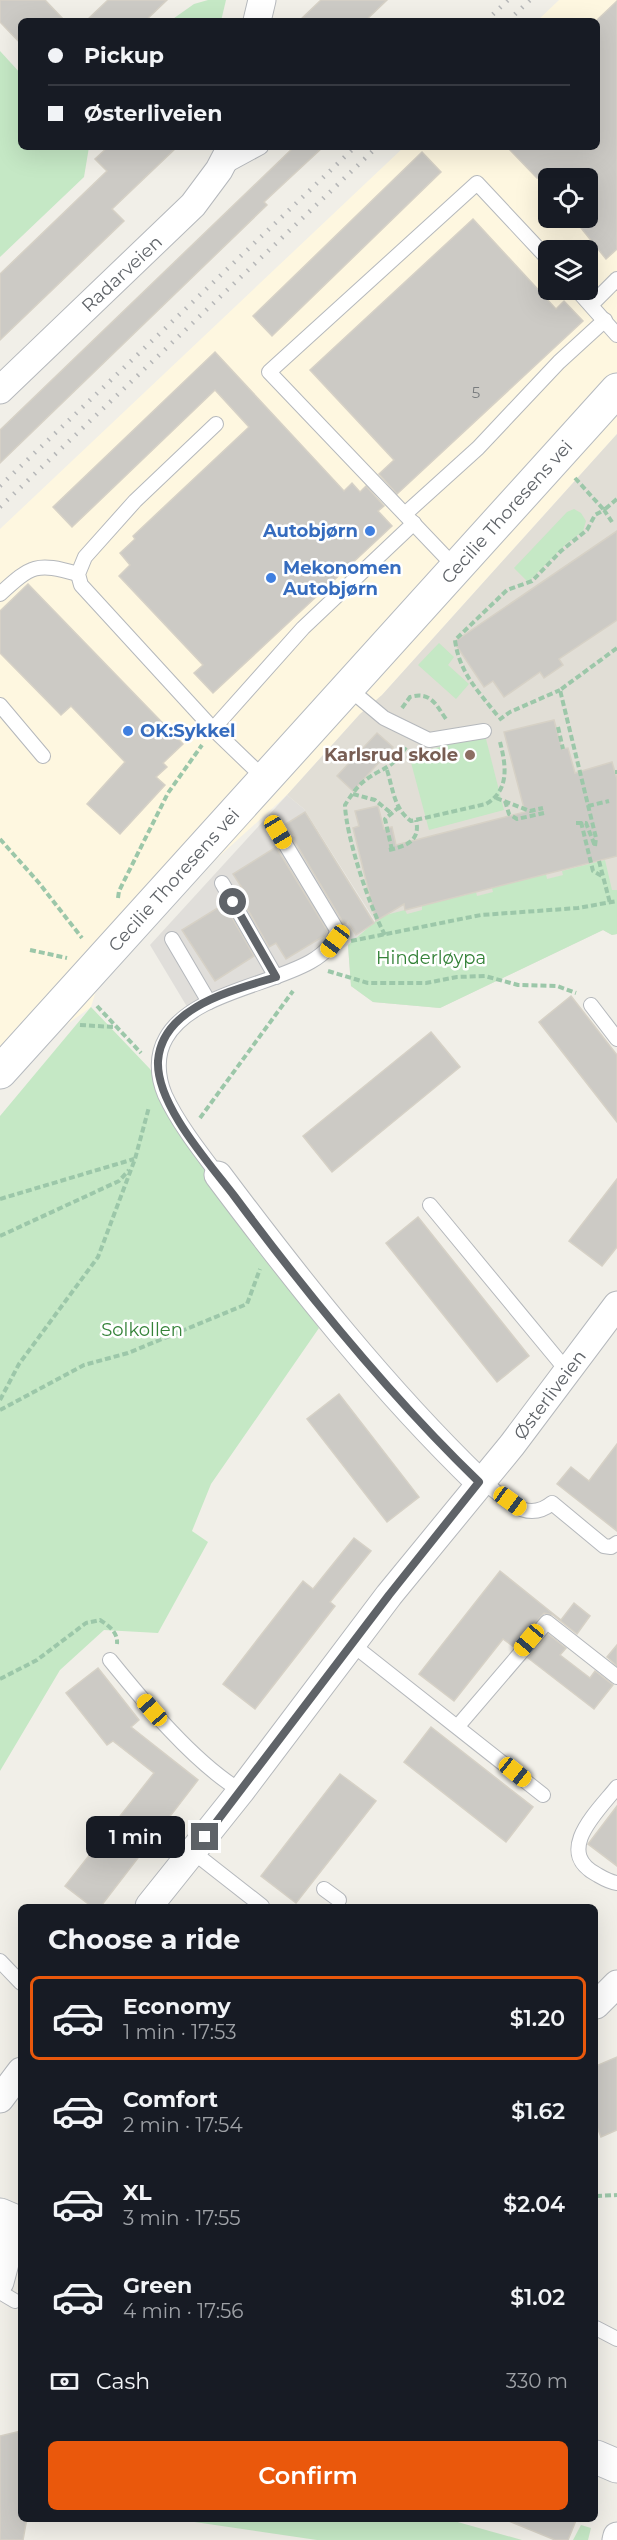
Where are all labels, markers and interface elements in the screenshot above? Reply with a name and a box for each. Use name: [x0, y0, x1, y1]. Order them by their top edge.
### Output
text: Pickup: [84, 42, 164, 69]
text: Østerliveien: [84, 100, 222, 127]
map controls: [538, 168, 598, 300]
button: locate: [538, 168, 598, 228]
street label: Radarveien: [77, 231, 167, 317]
button: layers: [538, 240, 598, 300]
house number: 5: [472, 383, 480, 402]
street label: Cecilie Thoresens vei: [437, 436, 577, 588]
place label: Autobjørn: [262, 520, 358, 542]
marker: Autobjørn: [363, 524, 377, 538]
place label: Mekonomen Autobjørn: [282, 557, 402, 600]
marker: Mekonomen Autobjørn: [264, 571, 278, 585]
place label: OK:Sykkel: [140, 720, 235, 742]
marker: OK:Sykkel: [121, 724, 135, 738]
place label: Karlsrud skole: [324, 744, 458, 766]
marker: Karlsrud skole: [463, 748, 477, 762]
street label: Cecilie Thoresens vei: [104, 804, 244, 956]
car: [261, 812, 295, 852]
route start: [219, 888, 246, 915]
car: [317, 921, 353, 961]
park label: Hinderløypa: [376, 947, 486, 969]
park label: Solkollen: [101, 1319, 183, 1341]
street label: Østerliveien: [509, 1346, 591, 1444]
car: [490, 1483, 530, 1519]
car: [511, 1620, 547, 1660]
car: [133, 1691, 171, 1729]
car: [495, 1754, 535, 1790]
callout: 1 min: [85, 1816, 184, 1858]
route end: [191, 1823, 218, 1850]
text: 1 min: [109, 1825, 162, 1849]
text: Choose a ride: [48, 1923, 240, 1956]
icon: car: [51, 1991, 105, 2045]
text: Economy: [123, 1993, 231, 2020]
text: $1.20: [510, 2005, 565, 2032]
text: 1 min · 17:53: [123, 2020, 236, 2044]
icon: car: [51, 2084, 105, 2138]
text: Comfort: [123, 2086, 218, 2113]
text: $1.62: [511, 2098, 565, 2125]
text: 2 min · 17:54: [123, 2113, 243, 2137]
icon: car: [51, 2177, 105, 2231]
text: XL: [123, 2179, 152, 2206]
text: $2.04: [503, 2191, 565, 2218]
text: 3 min · 17:55: [123, 2206, 241, 2230]
icon: car: [51, 2270, 105, 2324]
text: Green: [123, 2272, 192, 2299]
text: $1.02: [510, 2284, 565, 2311]
text: 4 min · 17:56: [123, 2299, 243, 2323]
icon: cash: [48, 2365, 81, 2398]
text: Cash: [96, 2368, 150, 2395]
text: 330 m: [506, 2369, 568, 2393]
button: Confirm: [48, 2441, 568, 2510]

